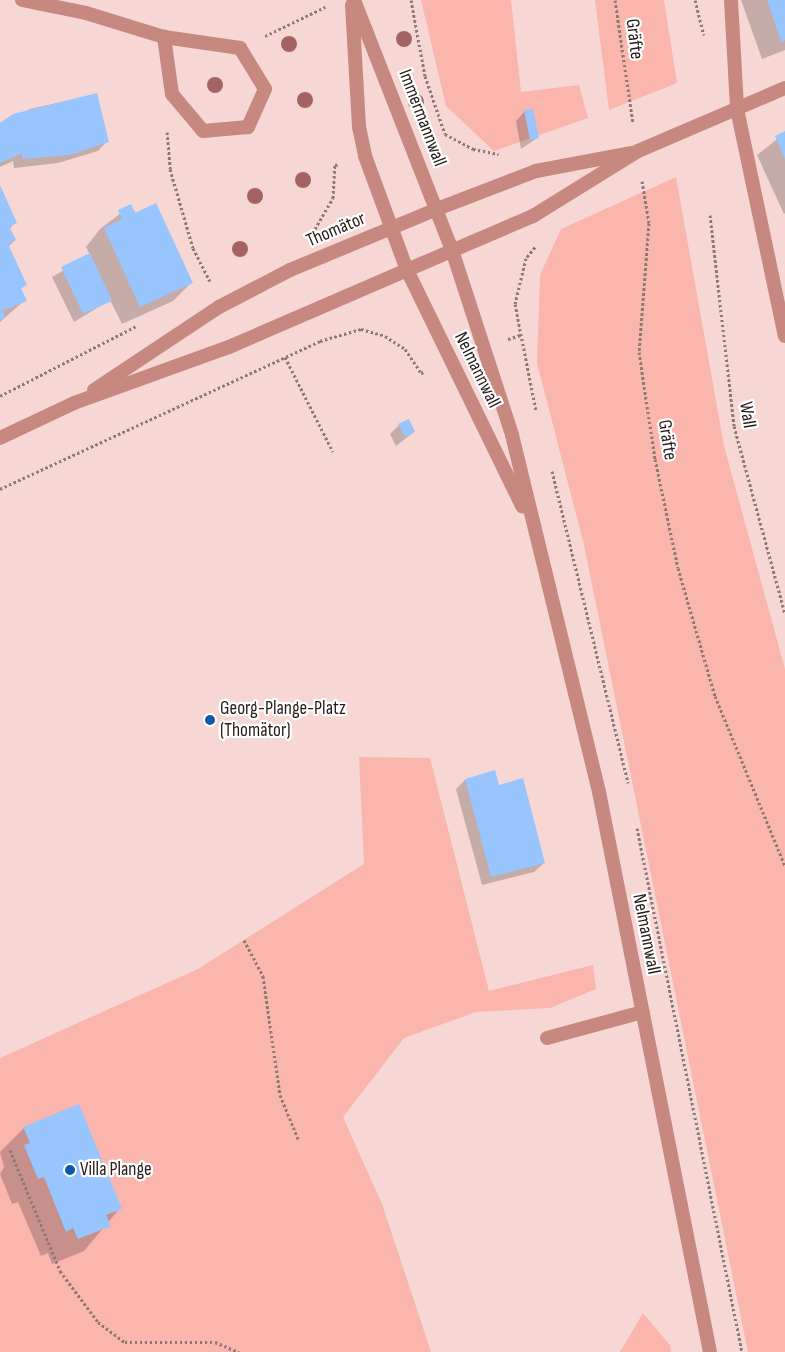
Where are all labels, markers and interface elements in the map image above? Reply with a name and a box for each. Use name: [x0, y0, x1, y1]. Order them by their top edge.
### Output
street label: Gräfte: [620, 17, 648, 61]
street label: Immermannwall: [393, 66, 451, 170]
street label: Thomätor: [303, 207, 369, 253]
street label: Nelmannwall: [449, 328, 505, 412]
street label: Wall: [734, 400, 760, 430]
street label: Gräfte: [653, 418, 681, 462]
place label: Georg-Plange-Platz (Thomätor): [220, 698, 346, 742]
marker: Georg-Plange-Platz (Thomätor): [204, 714, 216, 726]
street label: Nelmannwall: [627, 892, 665, 976]
place label: Villa Plange: [80, 1159, 152, 1181]
marker: Villa Plange: [64, 1164, 76, 1176]

